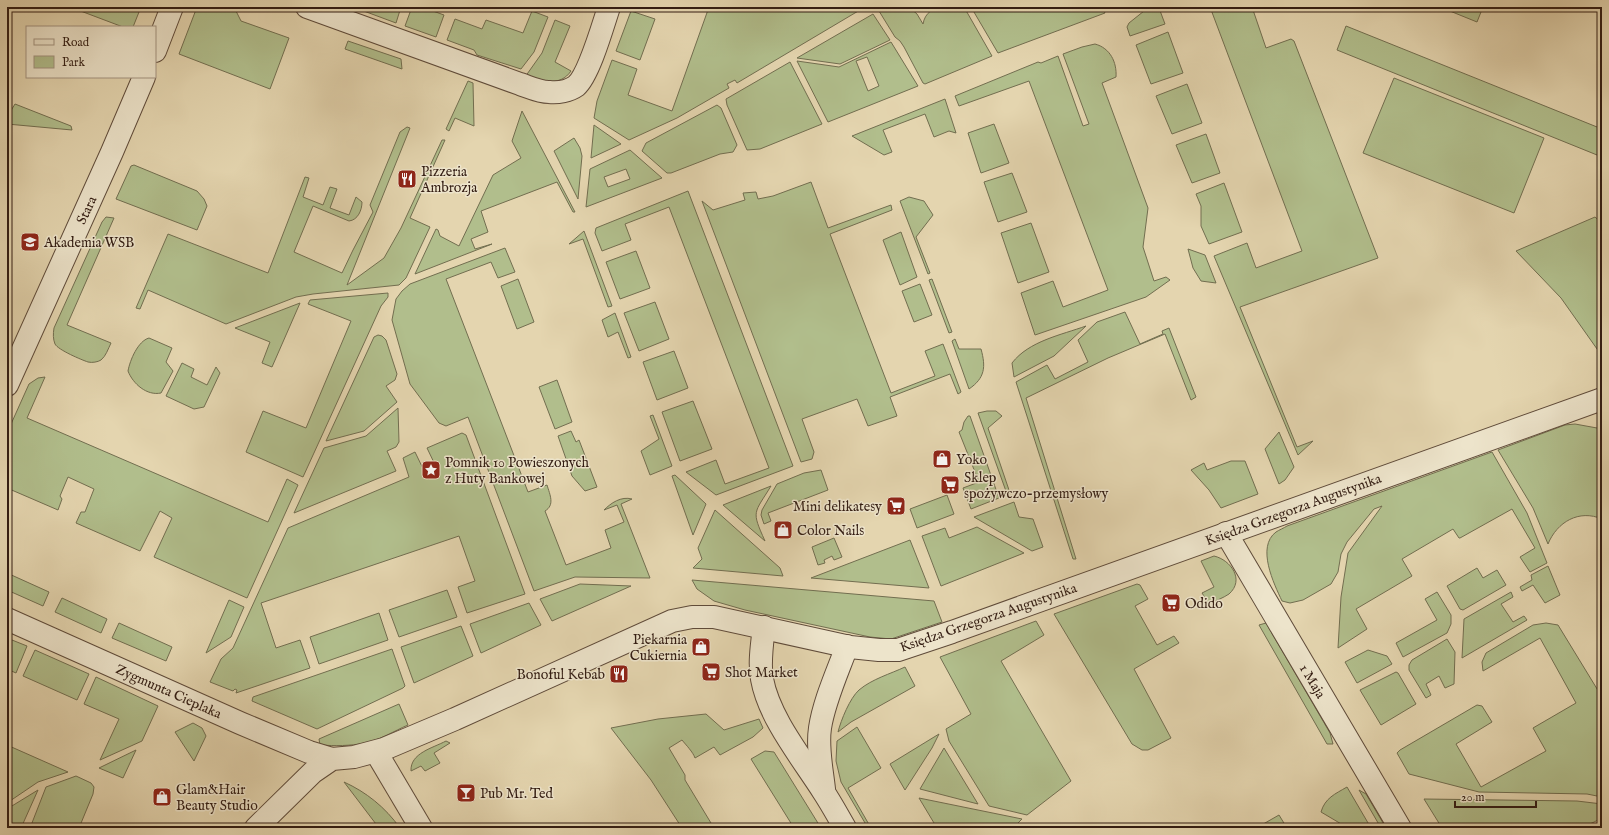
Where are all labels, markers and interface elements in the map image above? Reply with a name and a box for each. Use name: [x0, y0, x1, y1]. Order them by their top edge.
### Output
legend: [26, 26, 156, 78]
text: Road: [62, 35, 90, 50]
text: Park: [62, 55, 85, 70]
place label: Pizzeria Ambrozja: [420, 163, 478, 197]
restaurant icon: Pizzeria Ambrozja: [396, 168, 418, 190]
street label: Stara: [73, 193, 102, 227]
school or university icon: Akademia WSB: [19, 231, 41, 253]
place label: Akademia WSB: [43, 234, 134, 252]
shop icon: Yoko: [931, 448, 953, 470]
place label: Yoko: [956, 451, 988, 469]
place label: Pomnik 10 Powieszonych z Huty Bankowej: [445, 454, 590, 488]
place icon: Pomnik 10 Powieszonych z Huty Bankowej: [420, 459, 442, 481]
place label: Sklep spożywczo-przemysłowy: [964, 469, 1109, 503]
street label: Księdza Grzegorza Augustynika: [1203, 469, 1385, 550]
supermarket icon: Sklep spożywczo-przemysłowy: [939, 474, 961, 496]
supermarket icon: Mini delikatesy: [885, 495, 907, 517]
place label: Mini delikatesy: [793, 498, 882, 516]
shop icon: Color Nails: [772, 519, 794, 541]
place label: Color Nails: [797, 522, 864, 540]
street label: Księdza Grzegorza Augustynika: [897, 579, 1080, 657]
supermarket icon: Odido: [1160, 592, 1182, 614]
place label: Odido: [1185, 595, 1223, 613]
place label: Piekarnia Cukiernia: [630, 631, 688, 665]
shop icon: Piekarnia Cukiernia: [690, 636, 712, 658]
street label: Zygmunta Cieplaka: [113, 660, 225, 724]
supermarket icon: Shot Market: [700, 661, 722, 683]
street label: 1 Maja: [1295, 661, 1330, 703]
restaurant icon: Bonoful Kebab: [608, 663, 630, 685]
place label: Shot Market: [725, 664, 798, 682]
place label: Bonoful Kebab: [516, 666, 605, 684]
place label: Glam&Hair Beauty Studio: [176, 781, 258, 815]
bar icon: Pub Mr. Ted: [455, 782, 477, 804]
scale bar: [1455, 783, 1536, 809]
place label: Pub Mr. Ted: [480, 785, 554, 803]
shop icon: Glam&Hair Beauty Studio: [151, 786, 173, 808]
text: 20 m: [1461, 790, 1484, 805]

